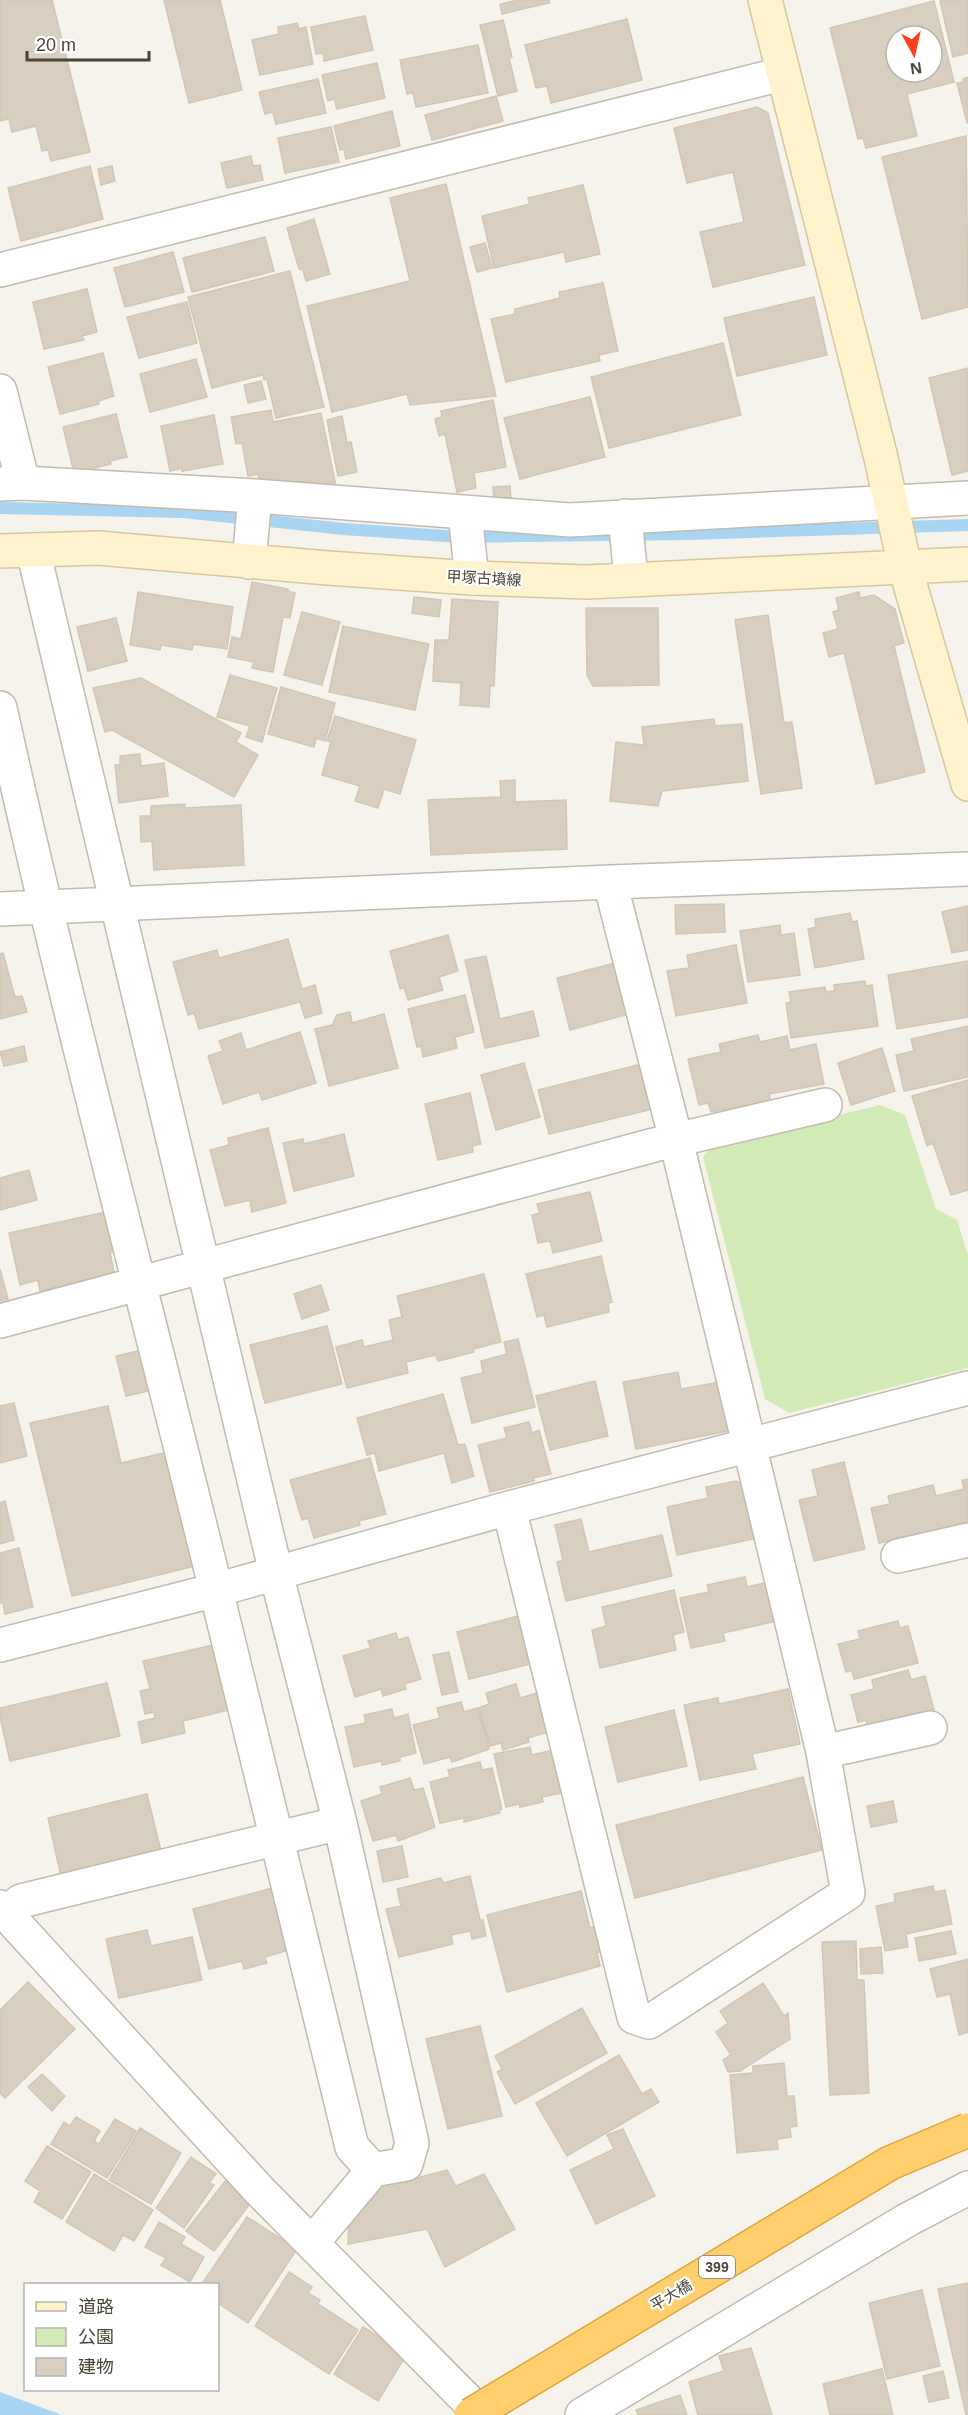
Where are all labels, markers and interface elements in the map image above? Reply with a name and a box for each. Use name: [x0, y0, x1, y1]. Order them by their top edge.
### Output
scale bar: [27, 24, 148, 62]
north arrow: [884, 24, 944, 84]
text: 20 m: [36, 35, 76, 55]
text: N: [909, 59, 923, 78]
street label: 甲塚古墳線: [446, 568, 522, 588]
road number: 399: [699, 2256, 735, 2278]
street label: 平大橋: [647, 2276, 695, 2314]
legend: [24, 2283, 219, 2391]
text: 道路: [78, 2297, 114, 2317]
text: 公園: [78, 2327, 114, 2347]
text: 建物: [78, 2357, 114, 2377]

